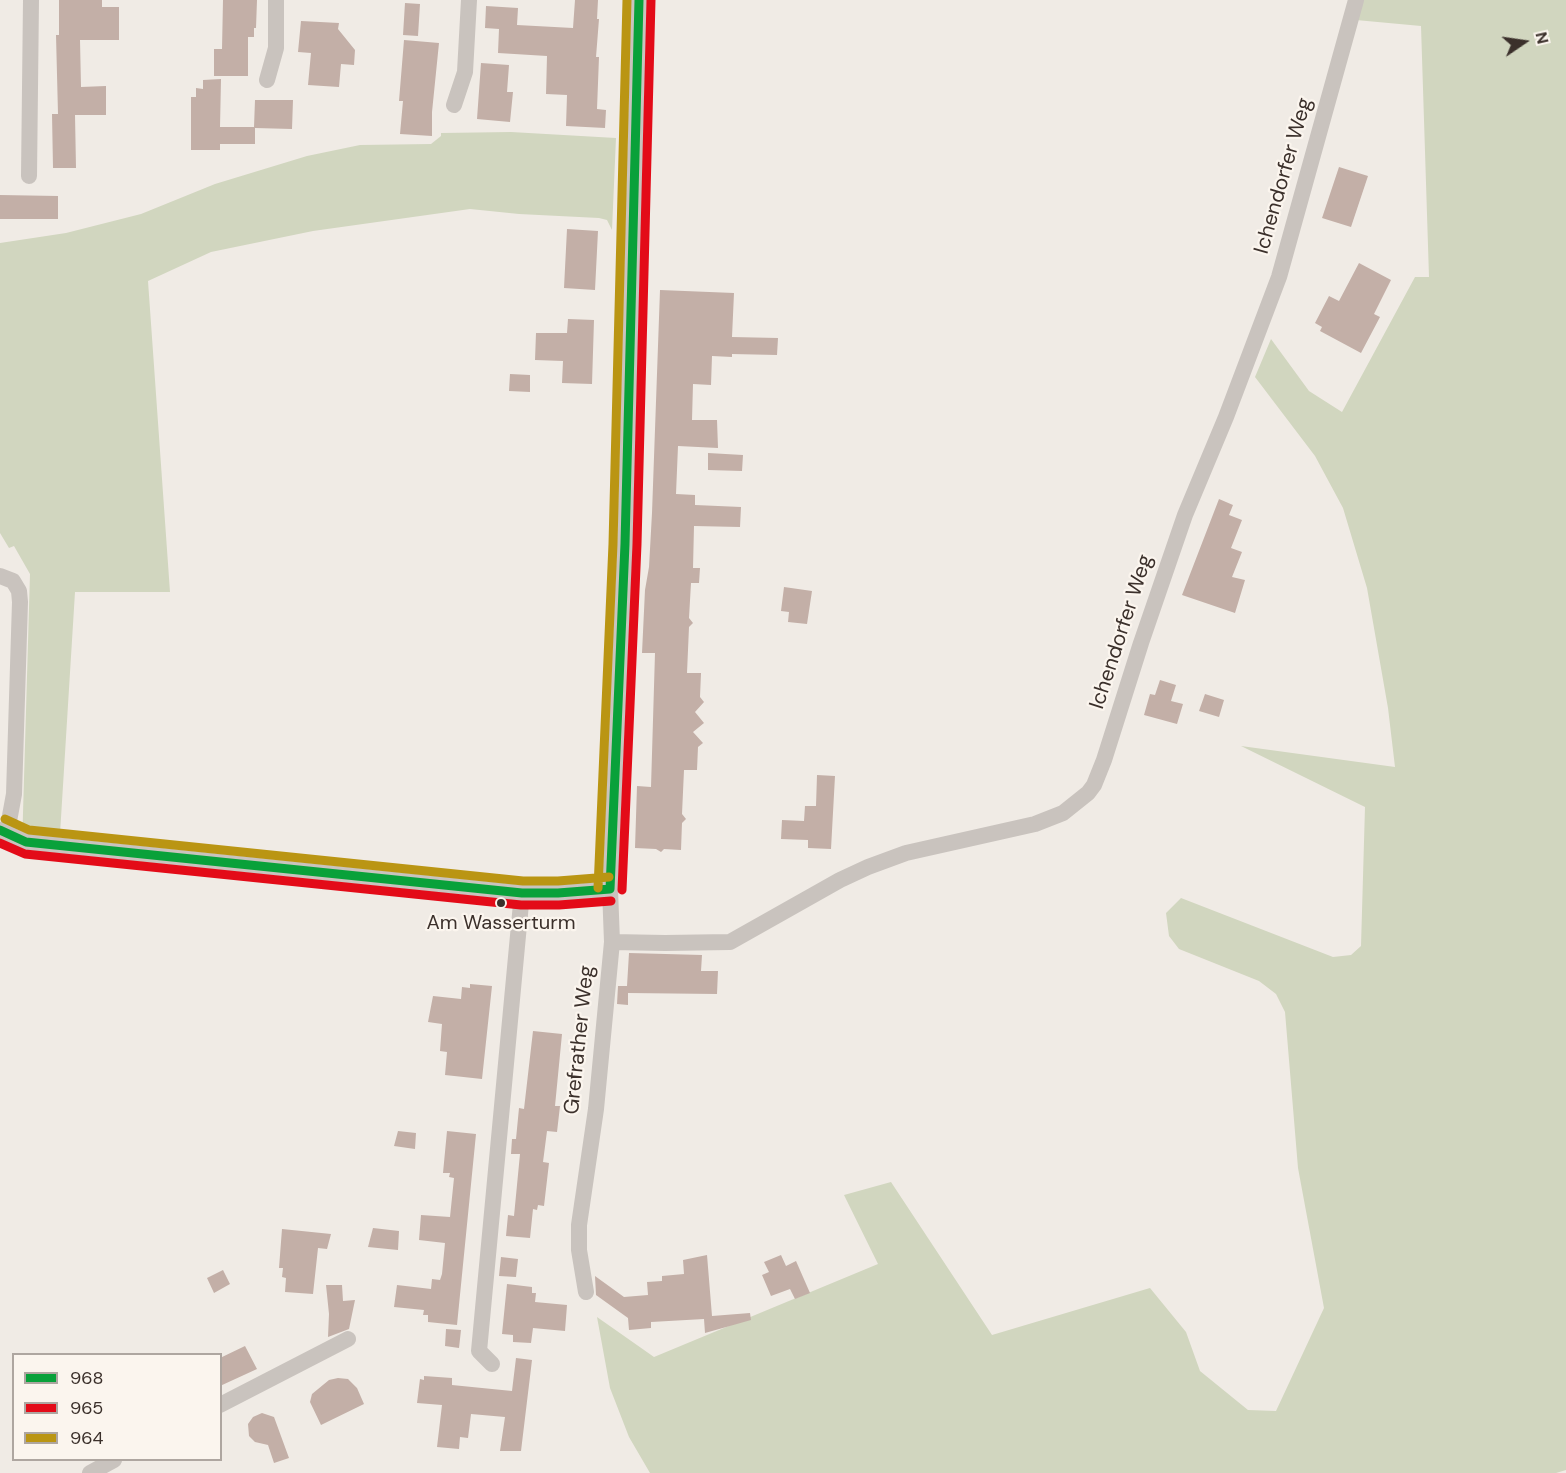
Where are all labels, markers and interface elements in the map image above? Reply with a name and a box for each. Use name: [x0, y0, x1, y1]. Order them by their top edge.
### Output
north arrow: [1494, 12, 1554, 72]
text: N: [1530, 30, 1554, 46]
street label: Ichendorfer Weg: [1250, 95, 1318, 257]
street label: Ichendorfer Weg: [1085, 551, 1159, 713]
marker: Am Wasserturm: [495, 897, 507, 909]
place label: Am Wasserturm: [426, 912, 576, 936]
street label: Grefrather Weg: [560, 964, 600, 1116]
legend: [12, 1353, 222, 1461]
text: 968: [70, 1366, 104, 1390]
text: 965: [70, 1396, 103, 1420]
text: 964: [70, 1426, 104, 1450]

